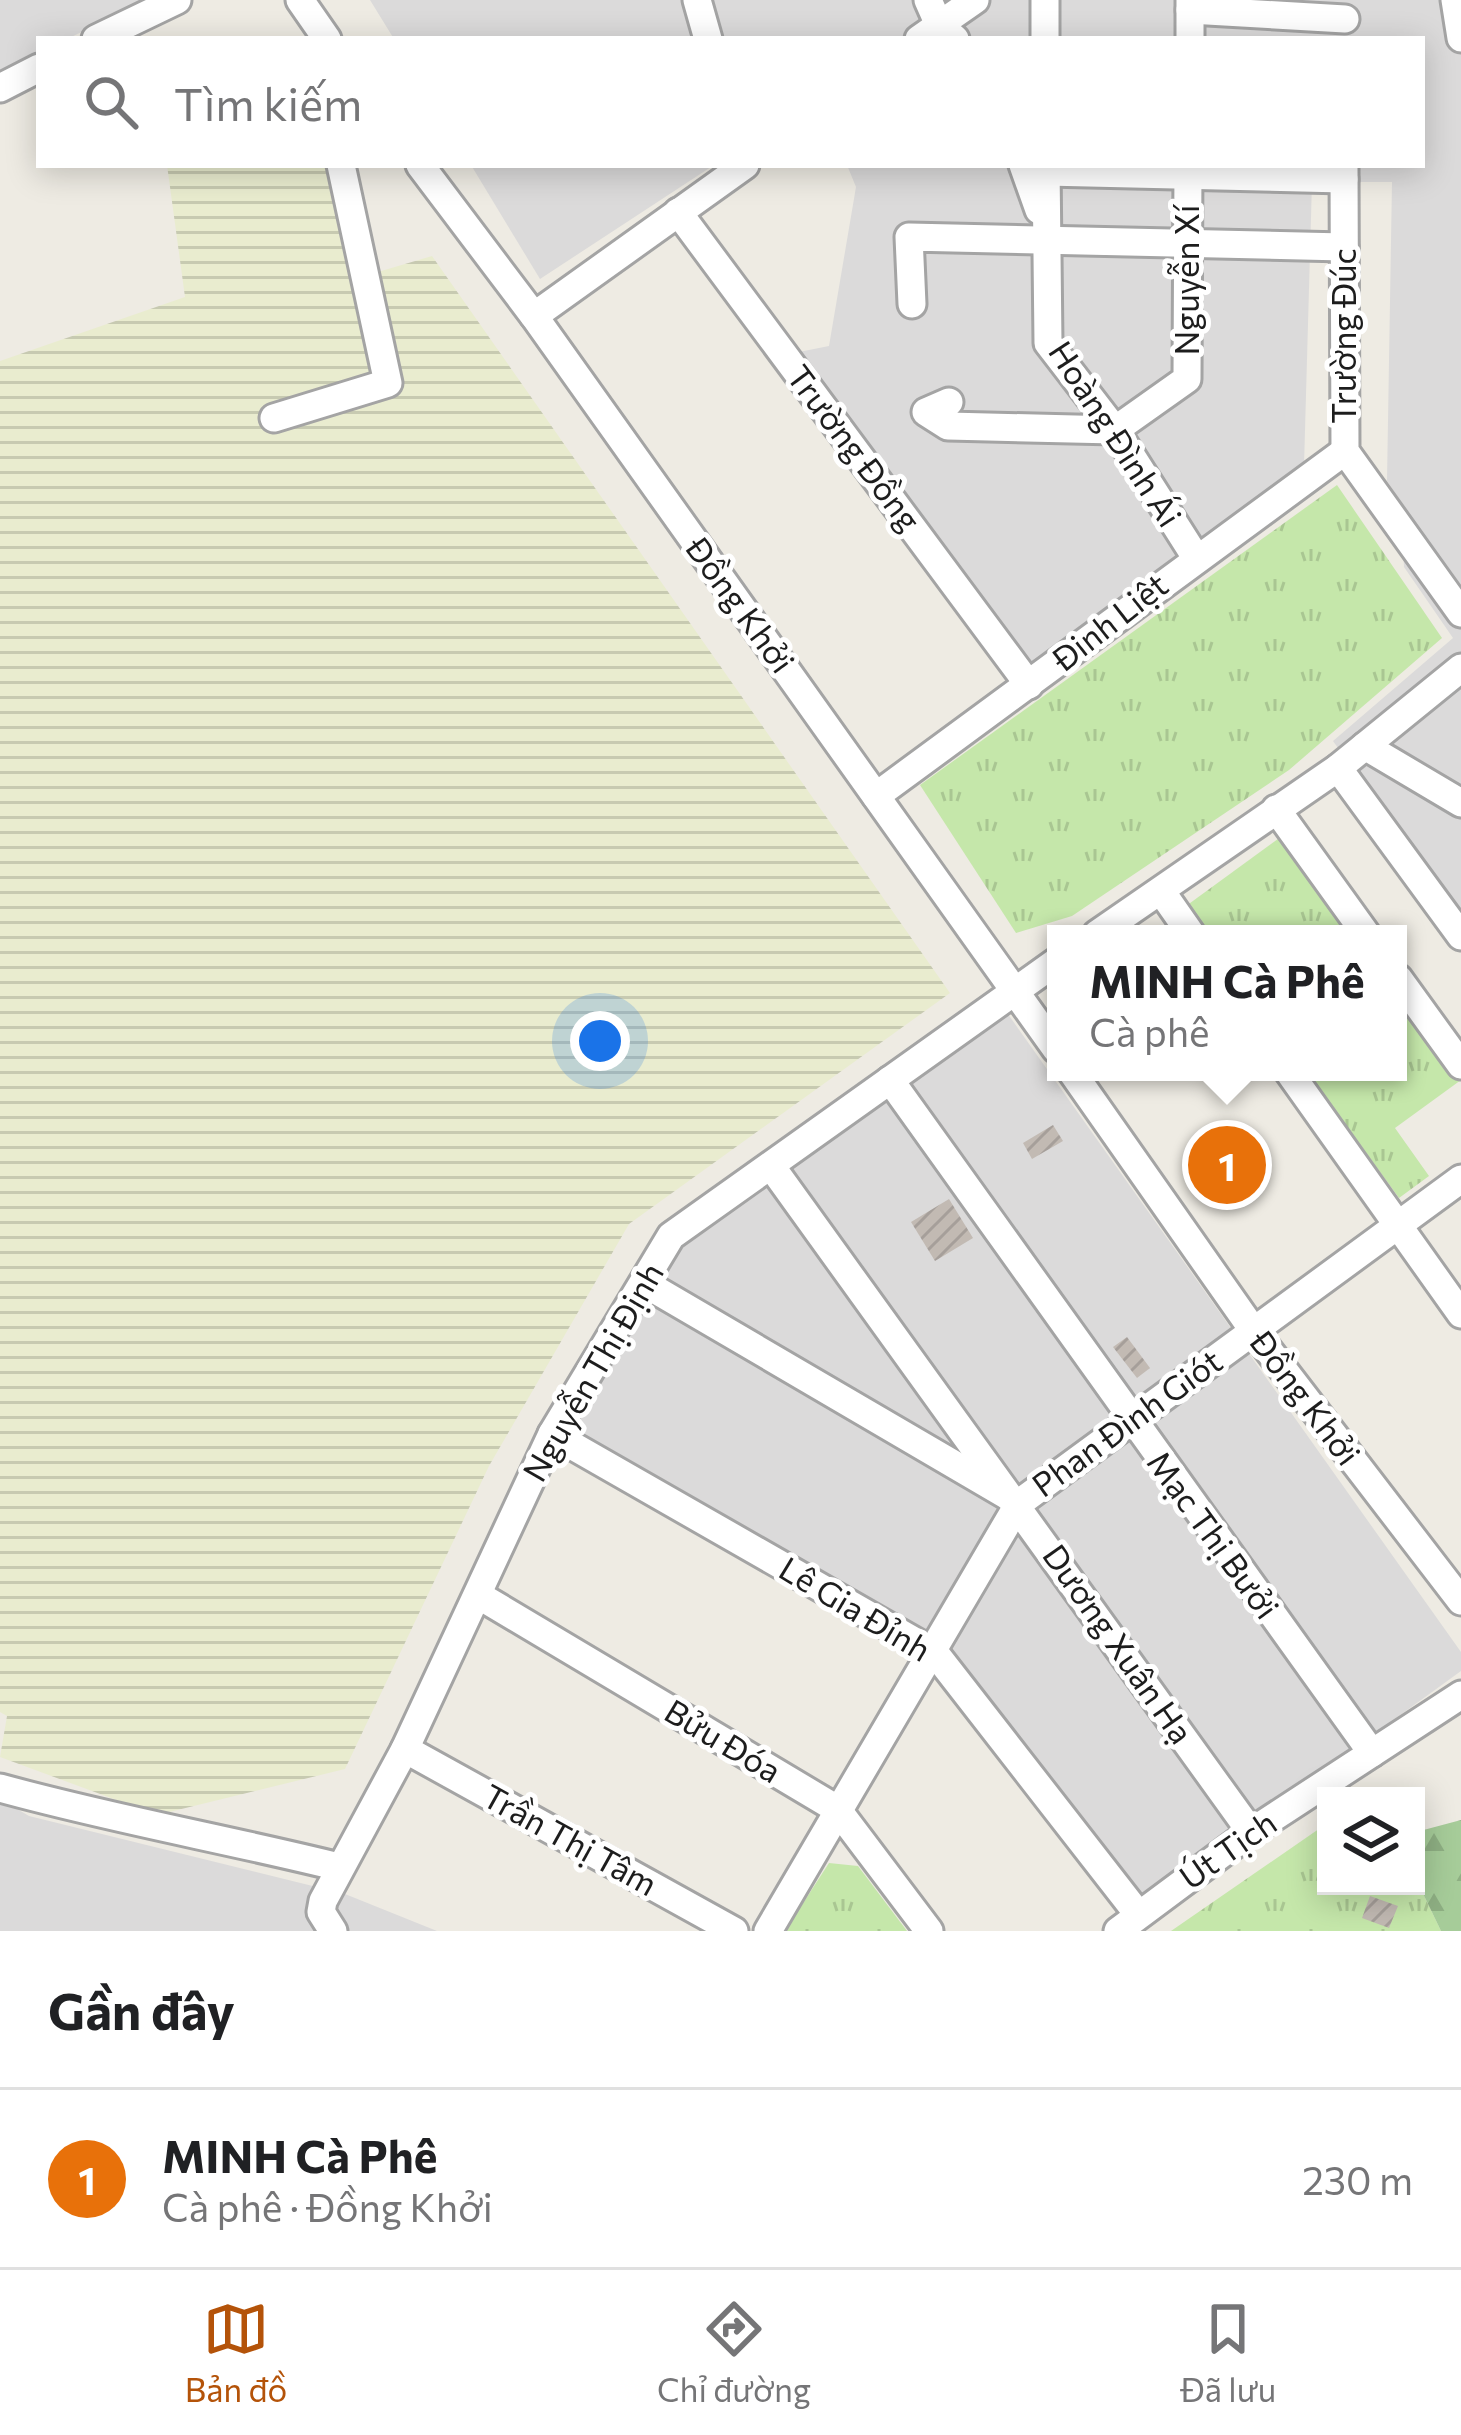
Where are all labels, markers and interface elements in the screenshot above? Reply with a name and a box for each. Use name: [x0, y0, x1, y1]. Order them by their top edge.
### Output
search box: [36, 36, 1425, 168]
icon: search: [78, 69, 144, 135]
text: Tìm kiếm: [174, 75, 362, 130]
street label: Nguyễn Xí: [1165, 203, 1206, 356]
street label: Trường Đúc: [1322, 248, 1363, 424]
street label: Hoàng Đình Ái: [1041, 333, 1191, 534]
street label: Trường Đồng: [779, 356, 931, 538]
street label: Đồng Khởi: [678, 527, 804, 680]
street label: Đinh Liệt: [1042, 563, 1175, 679]
popup: [1047, 925, 1407, 1081]
text: MINH Cà Phê: [1089, 952, 1365, 1007]
text: Cà phê: [1089, 1007, 1210, 1055]
your location: [570, 1011, 630, 1071]
pin: 1: [1188, 1120, 1266, 1210]
street label: Nguyễn Thị Định: [512, 1255, 671, 1488]
street label: Đồng Khởi: [1242, 1321, 1370, 1472]
street label: Phan Đình Giót: [1023, 1339, 1229, 1504]
street label: Mạc Thị Bưởi: [1140, 1442, 1289, 1626]
street label: Dương Xuân Hạ: [1035, 1536, 1203, 1751]
street label: Lê Gia Đỉnh: [773, 1546, 939, 1669]
street label: Bửu Đóa: [658, 1689, 789, 1790]
street label: Trần Thị Tâm: [477, 1774, 665, 1903]
map controls: [1317, 1787, 1425, 1895]
button: layers: [1317, 1787, 1425, 1895]
street label: Út Tịch: [1171, 1801, 1283, 1897]
text: Gần đây: [48, 1978, 235, 2041]
text: MINH Cà Phê: [162, 2127, 437, 2182]
text: 1: [78, 2155, 96, 2203]
text: 230 m: [1302, 2155, 1413, 2203]
text: Cà phê · Đồng Khởi: [162, 2182, 493, 2230]
tab: Bản đồ: [185, 2296, 287, 2409]
tab: Chỉ đường: [657, 2296, 811, 2409]
tab: Đã lưu: [1181, 2296, 1276, 2409]

